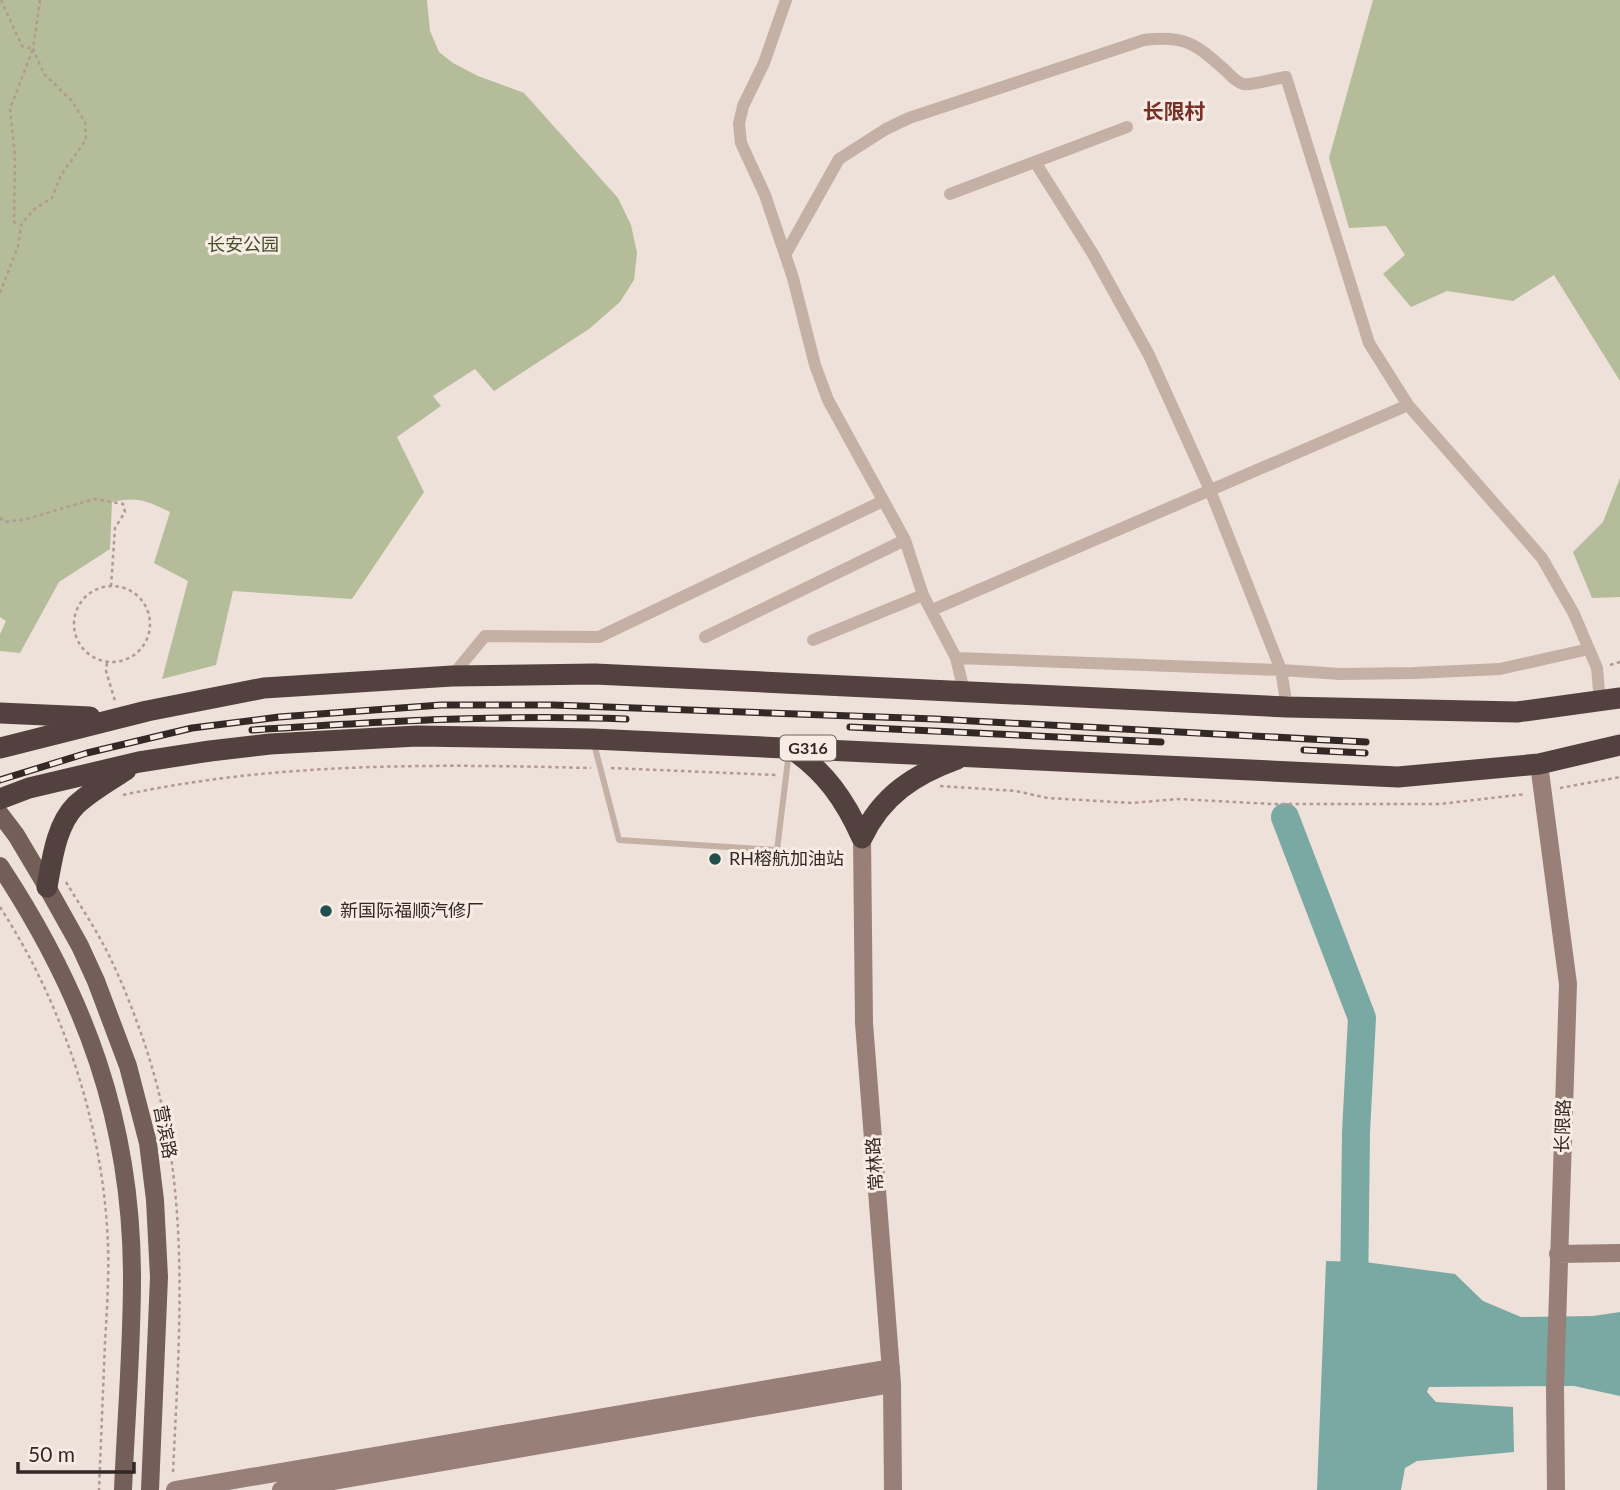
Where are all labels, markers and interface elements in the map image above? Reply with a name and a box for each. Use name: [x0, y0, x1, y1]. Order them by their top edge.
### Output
district label: 长限村: [1143, 98, 1206, 123]
park label: 长安公园: [207, 233, 279, 255]
road number: G316: [780, 736, 836, 761]
place label: RH榕航加油站: [729, 847, 844, 869]
marker: RH榕航加油站: [707, 851, 723, 867]
place label: 新国际福顺汽修厂: [340, 899, 484, 921]
marker: 新国际福顺汽修厂: [318, 903, 334, 919]
street label: 长限路: [1550, 1099, 1574, 1153]
street label: 营滨路: [150, 1103, 182, 1160]
street label: 常林路: [861, 1136, 887, 1192]
scale bar: [18, 1430, 133, 1474]
text: 50 m: [28, 1441, 75, 1466]

